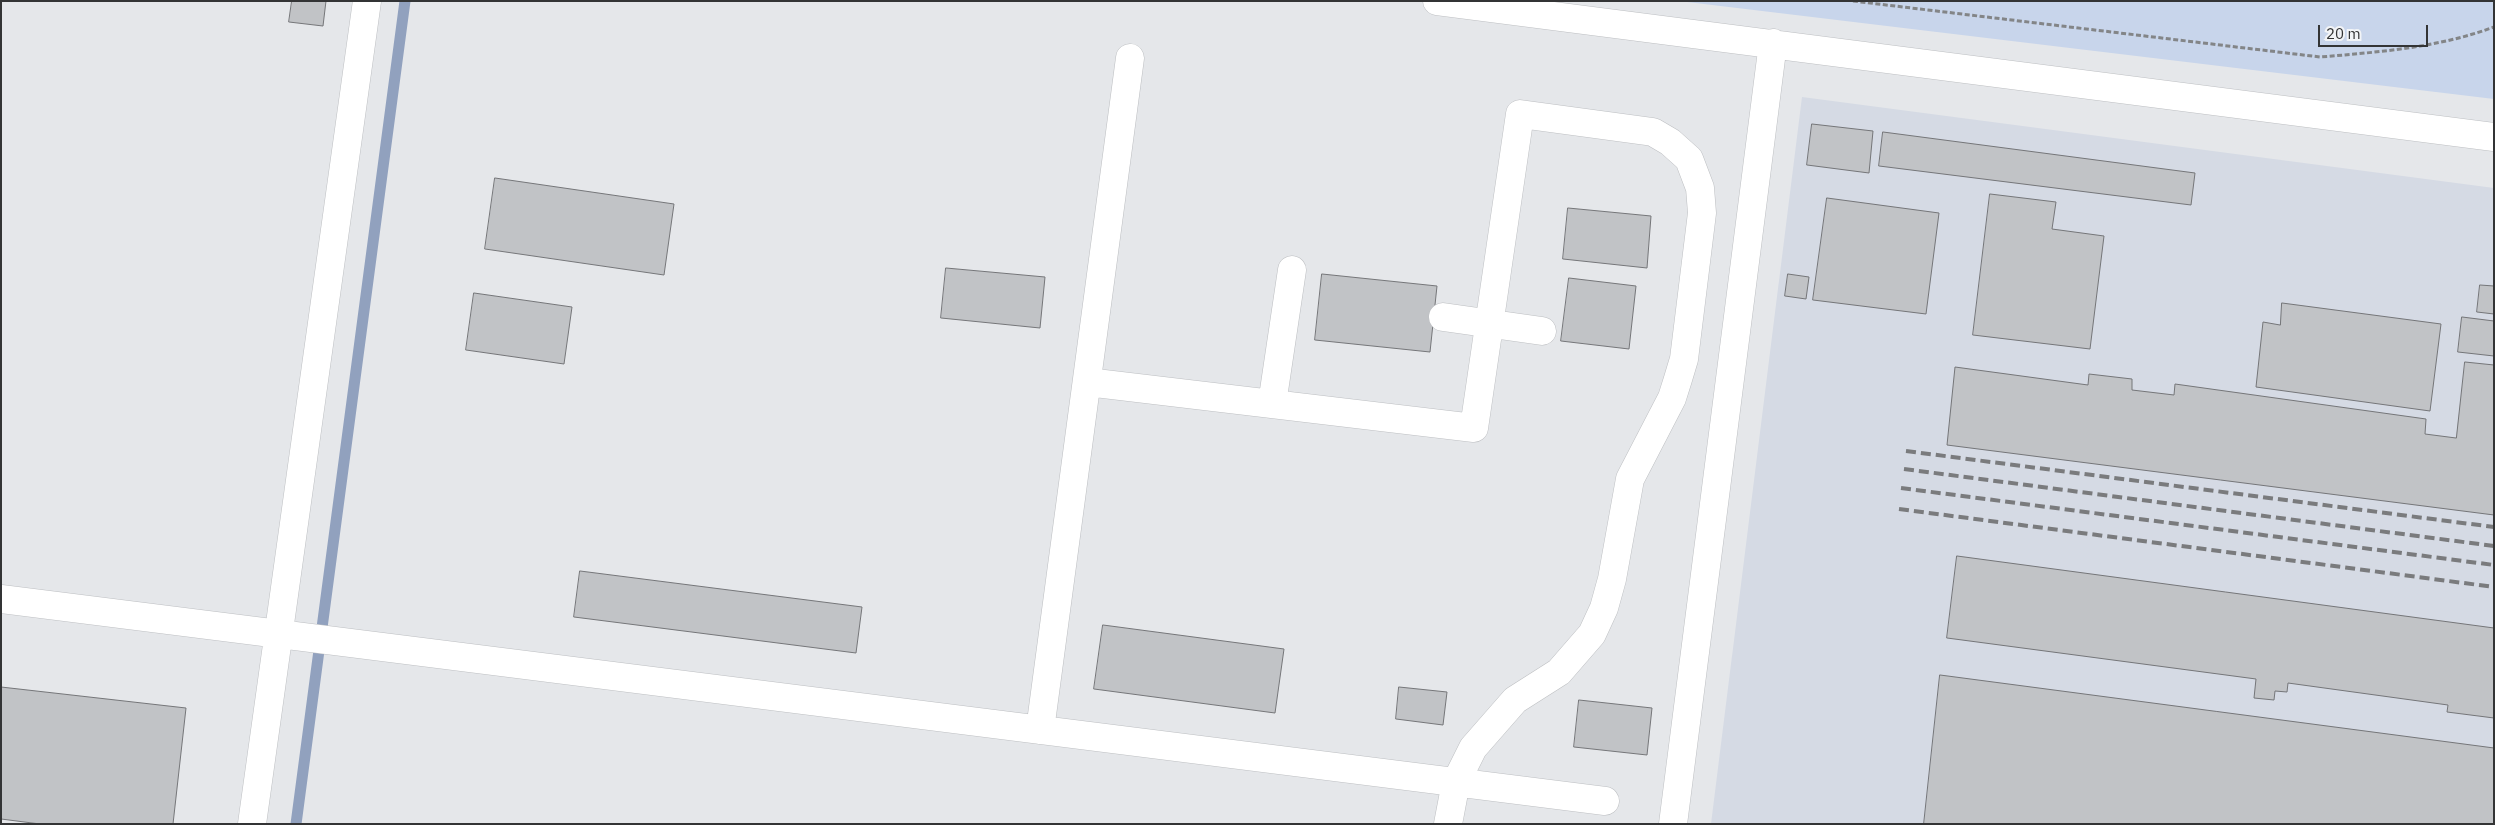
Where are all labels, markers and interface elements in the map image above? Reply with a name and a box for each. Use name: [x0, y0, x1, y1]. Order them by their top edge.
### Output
scale bar: [2320, 15, 2430, 47]
text: 20 m: [2326, 24, 2361, 43]

